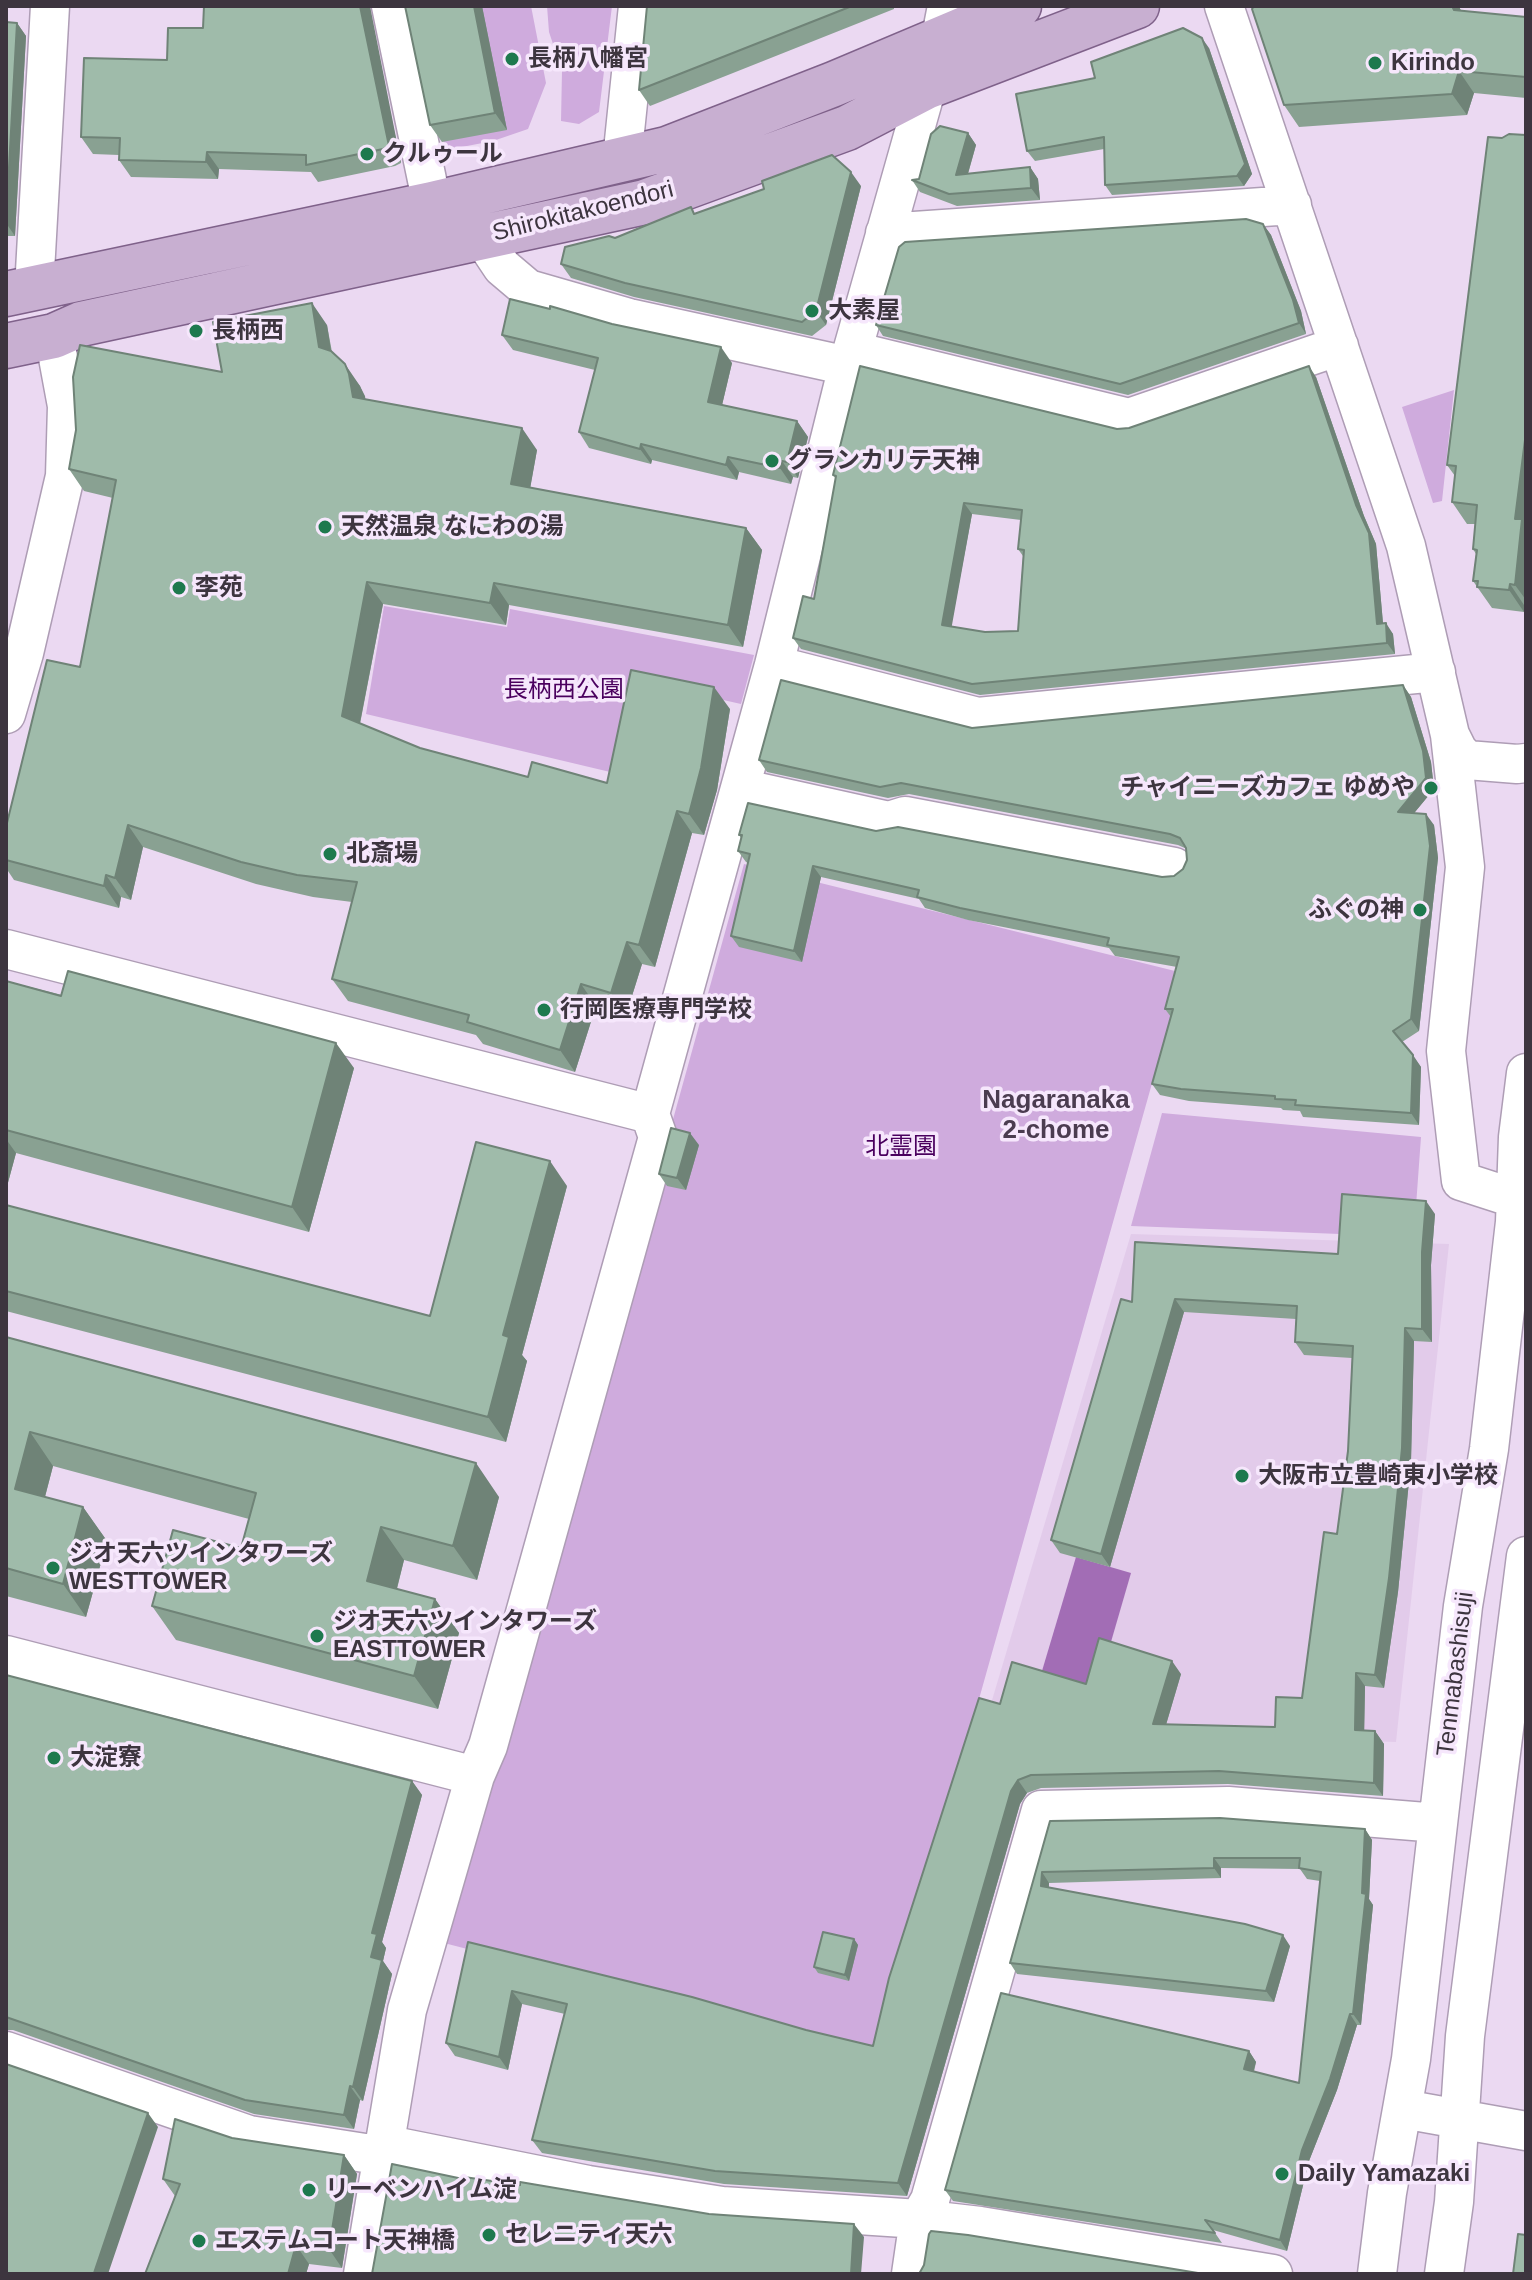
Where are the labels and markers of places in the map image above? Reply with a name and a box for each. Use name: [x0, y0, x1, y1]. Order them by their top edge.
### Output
place label: 長柄八幡宮: [528, 45, 648, 73]
place label: Kirindo: [1391, 49, 1475, 77]
marker: 長柄八幡宮: [503, 50, 521, 68]
marker: Kirindo: [1366, 54, 1384, 72]
place label: クルゥール: [383, 140, 503, 168]
marker: クルゥール: [358, 145, 376, 163]
place label: 大素屋: [828, 297, 900, 325]
marker: 大素屋: [803, 302, 821, 320]
place label: 長柄西: [212, 317, 284, 345]
marker: 長柄西: [187, 322, 205, 340]
place label: グランカリテ天神: [788, 447, 980, 475]
marker: グランカリテ天神: [763, 452, 781, 470]
place label: 天然温泉 なにわの湯: [341, 513, 564, 541]
marker: 天然温泉 なにわの湯: [316, 518, 334, 536]
place label: 李苑: [195, 574, 243, 602]
marker: 李苑: [170, 579, 188, 597]
place label: チャイニーズカフェ ゆめや: [1120, 774, 1415, 802]
marker: チャイニーズカフェ ゆめや: [1422, 779, 1440, 797]
place label: 北斎場: [346, 840, 418, 868]
marker: 北斎場: [321, 845, 339, 863]
place label: ふぐの神: [1308, 896, 1404, 924]
marker: ふぐの神: [1411, 901, 1429, 919]
place label: 行岡医療専門学校: [560, 996, 752, 1024]
marker: 行岡医療専門学校: [535, 1001, 553, 1019]
place label: 大阪市立豊崎東小学校: [1258, 1462, 1498, 1490]
marker: 大阪市立豊崎東小学校: [1233, 1467, 1251, 1485]
place label: ジオ天六ツインタワーズ WESTTOWER: [69, 1540, 333, 1596]
marker: ジオ天六ツインタワーズ WESTTOWER: [44, 1559, 62, 1577]
place label: ジオ天六ツインタワーズ EASTTOWER: [333, 1608, 597, 1664]
marker: ジオ天六ツインタワーズ EASTTOWER: [308, 1627, 326, 1645]
place label: 大淀寮: [70, 1744, 142, 1772]
marker: 大淀寮: [45, 1749, 63, 1767]
place label: Daily Yamazaki: [1298, 2160, 1470, 2188]
marker: Daily Yamazaki: [1273, 2165, 1291, 2183]
place label: リーベンハイム淀: [325, 2176, 517, 2204]
marker: リーベンハイム淀: [300, 2181, 318, 2199]
place label: セレニティ天六: [505, 2221, 673, 2249]
marker: セレニティ天六: [480, 2226, 498, 2244]
place label: エステムコート天神橋: [215, 2227, 455, 2255]
marker: エステムコート天神橋: [190, 2232, 208, 2250]

